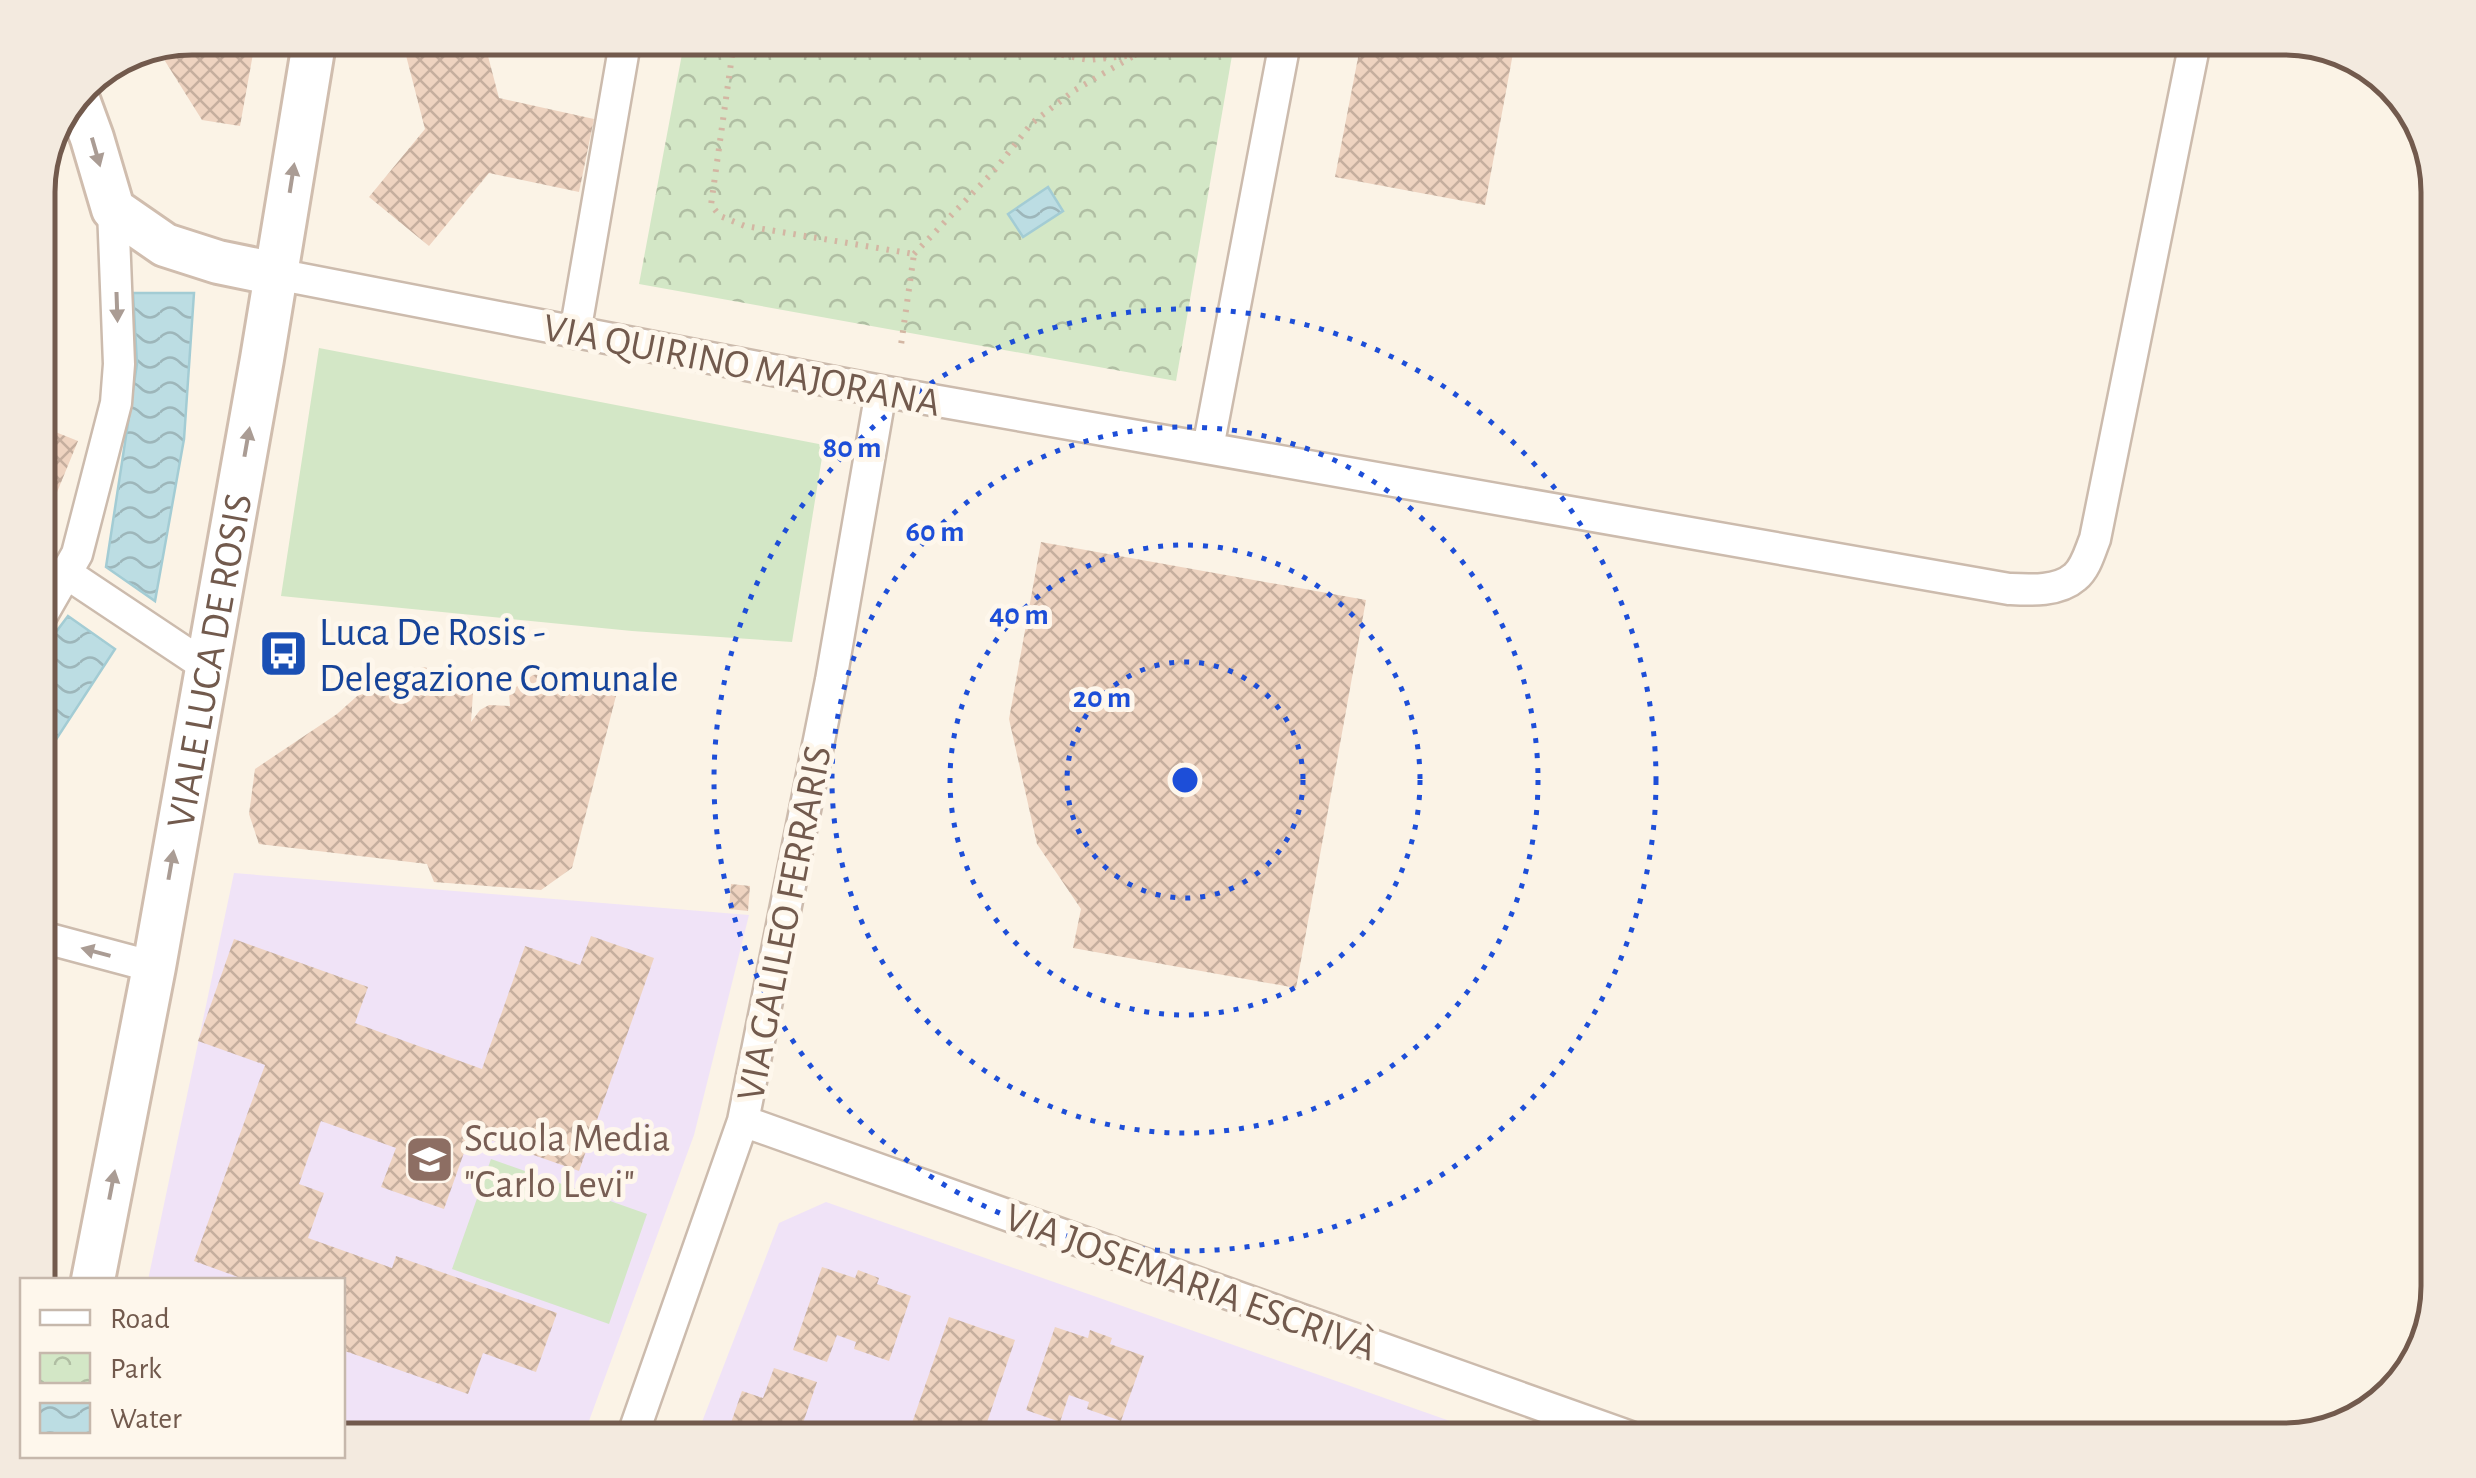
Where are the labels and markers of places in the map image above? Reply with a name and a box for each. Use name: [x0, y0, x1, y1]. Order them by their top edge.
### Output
place label: Luca De Rosis - Delegazione Comunale: [319, 613, 678, 699]
bus stop icon: Luca De Rosis - Delegazione Comunale: [258, 628, 310, 680]
centre of rings: [1167, 762, 1203, 798]
place label: Scuola Media "Carlo Levi": [464, 1119, 671, 1205]
school or university icon: Scuola Media "Carlo Levi": [403, 1134, 455, 1186]

